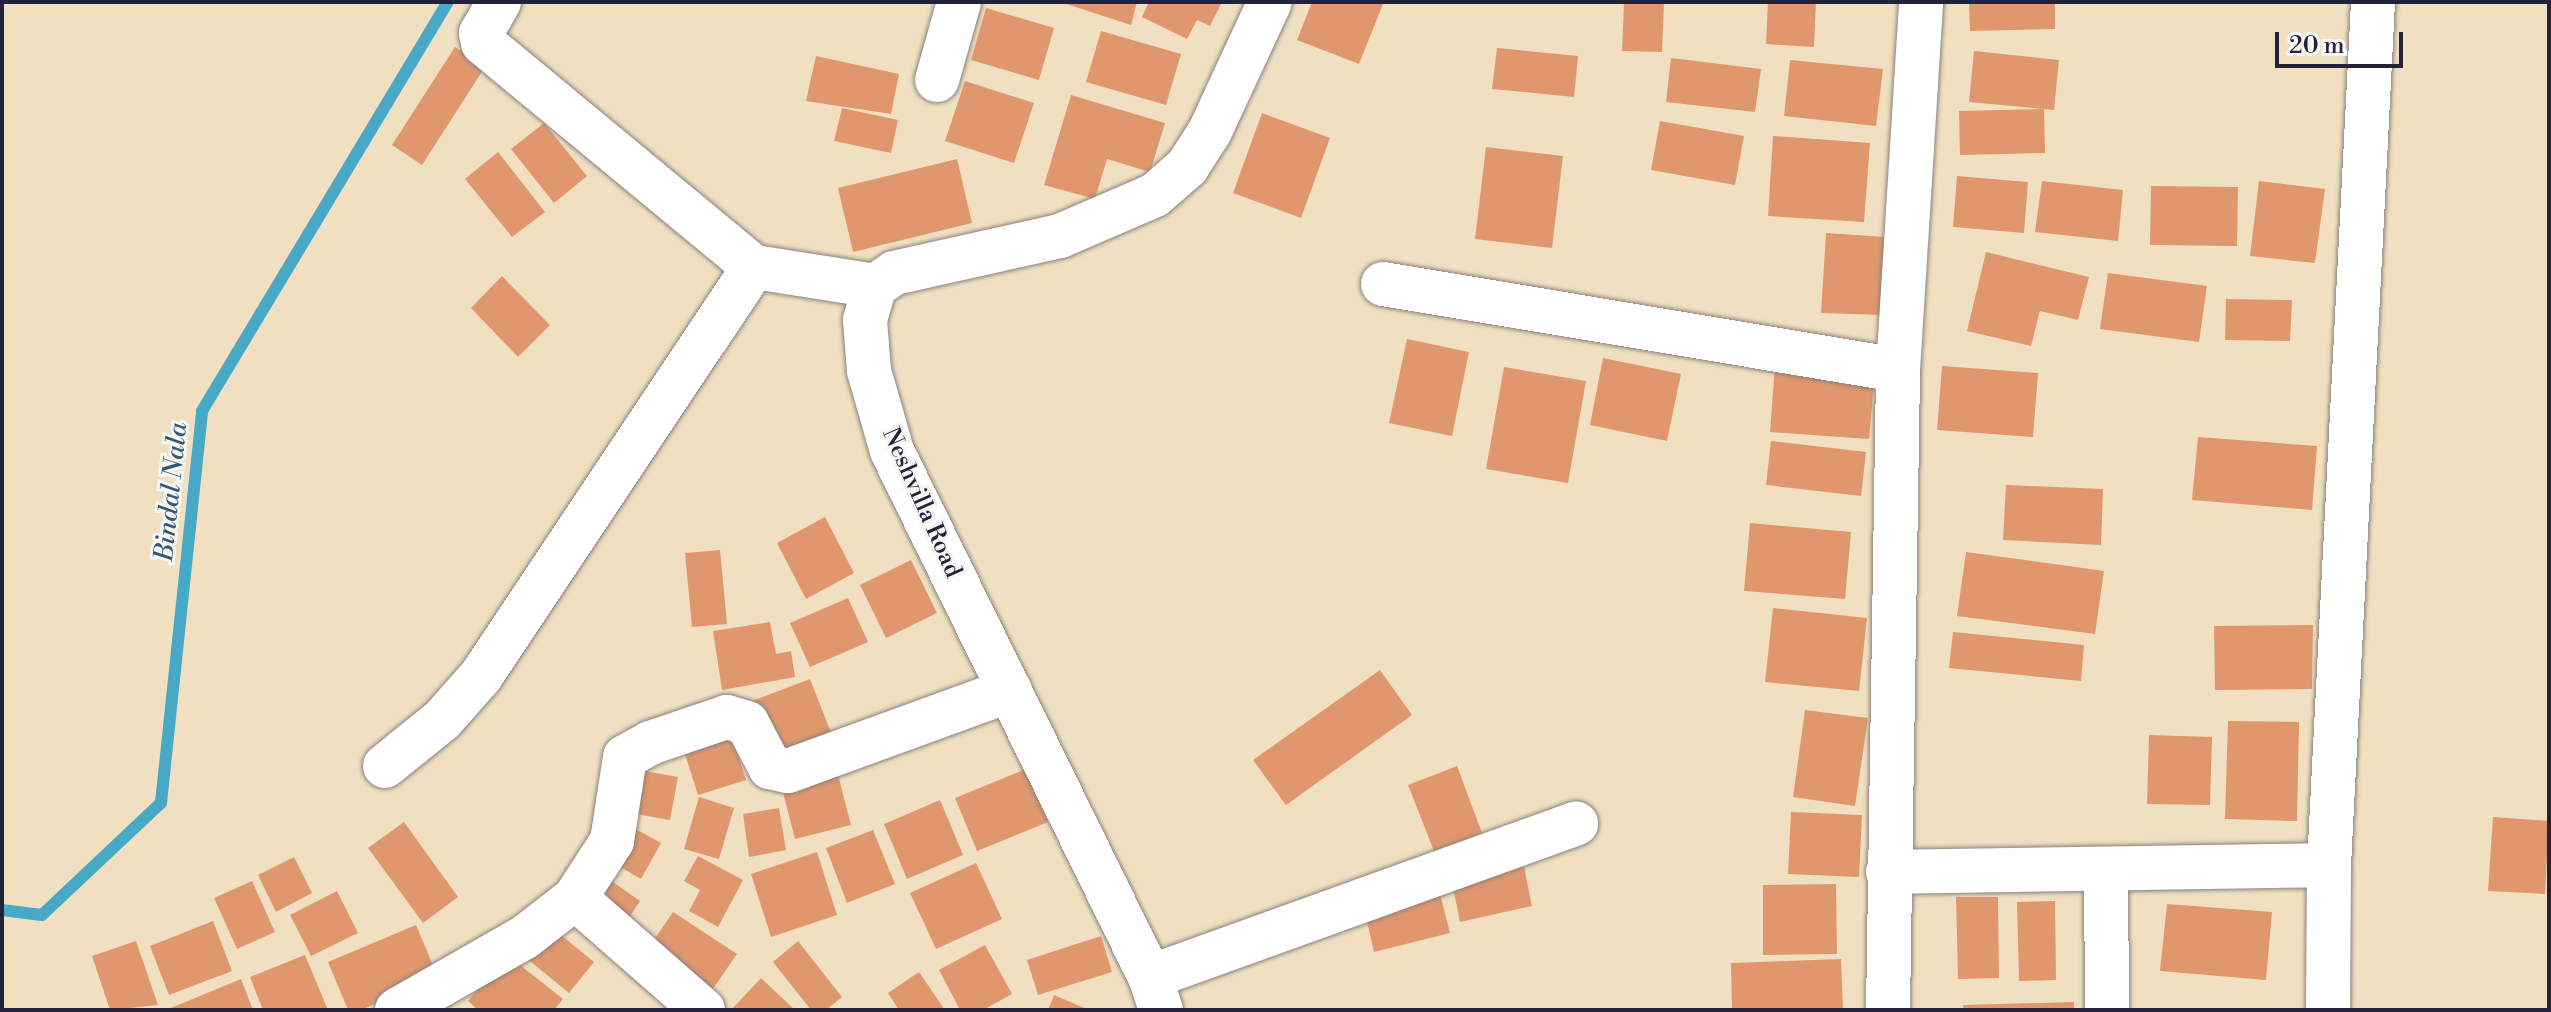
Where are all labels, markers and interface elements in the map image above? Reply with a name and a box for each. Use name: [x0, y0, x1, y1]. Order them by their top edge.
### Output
scale bar: [2279, 16, 2407, 66]
text: 20 m: [2289, 31, 2345, 61]
water label: Bindal Nala: [149, 421, 195, 563]
street label: Neshvilla Road: [875, 424, 967, 582]

